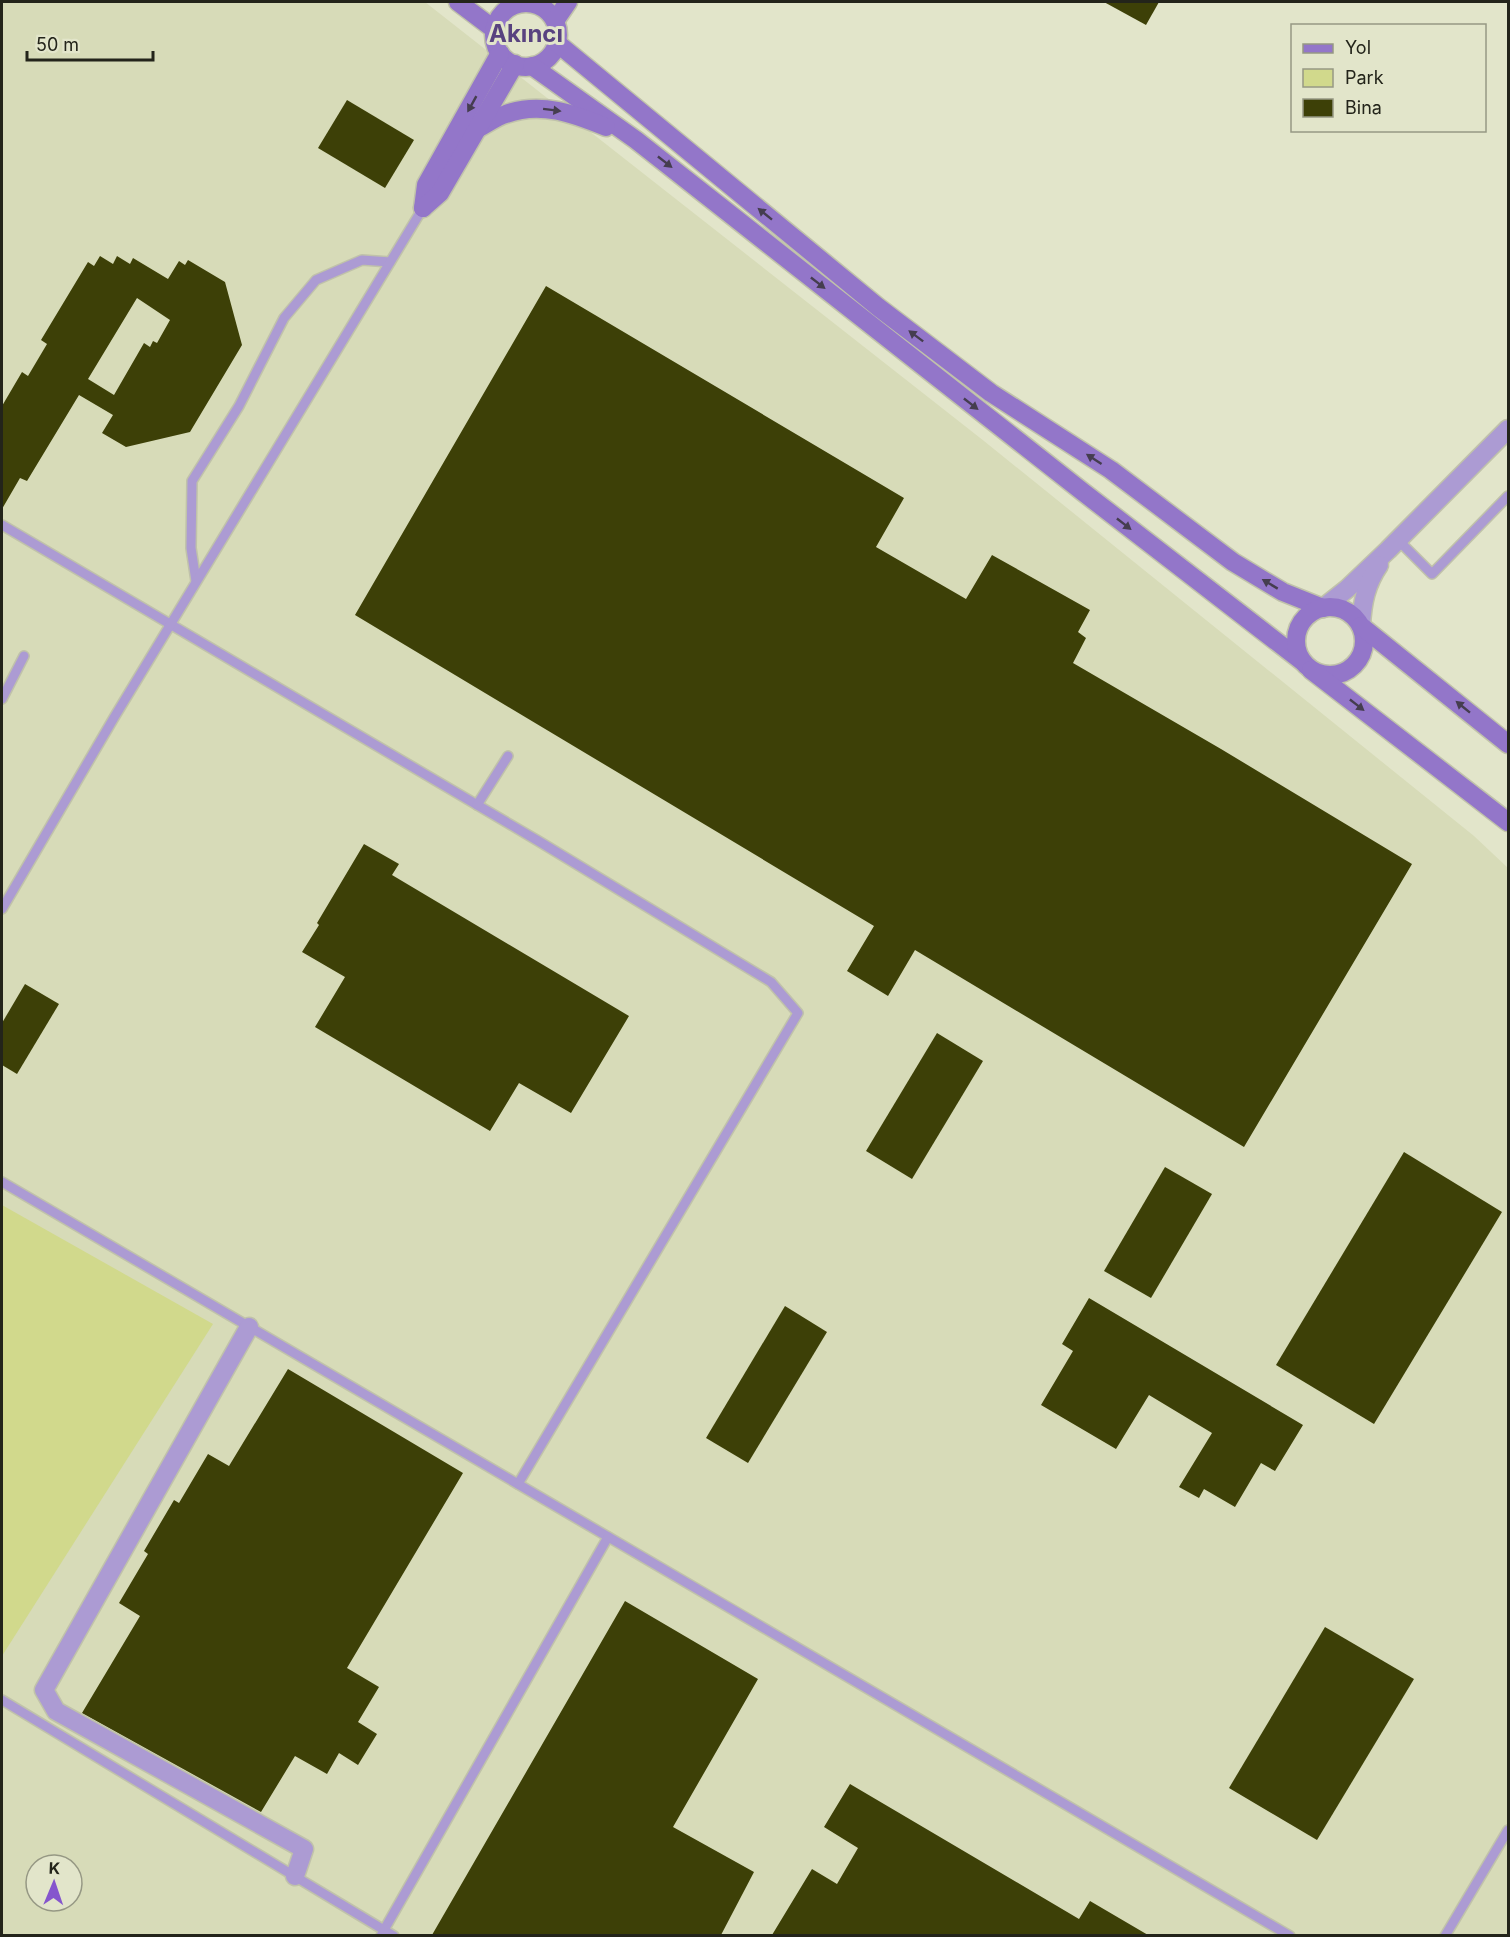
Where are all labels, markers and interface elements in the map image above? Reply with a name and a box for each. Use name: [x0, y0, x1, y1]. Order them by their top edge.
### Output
district label: Akıncı: [489, 19, 563, 48]
scale bar: [27, 24, 153, 62]
legend: [1291, 24, 1486, 132]
text: 50 m: [36, 34, 79, 55]
text: Yol: [1345, 37, 1371, 58]
text: Park: [1345, 67, 1384, 88]
one-way arrow: [467, 96, 477, 113]
text: Bina: [1345, 97, 1382, 118]
one-way arrow: [543, 105, 562, 114]
one-way arrow: [657, 156, 672, 168]
one-way arrow: [757, 208, 772, 221]
one-way arrow: [810, 276, 825, 289]
one-way arrow: [909, 331, 924, 343]
one-way arrow: [963, 397, 979, 410]
one-way arrow: [1086, 454, 1102, 465]
one-way arrow: [1117, 518, 1132, 530]
one-way arrow: [1261, 579, 1278, 589]
one-way arrow: [1350, 699, 1365, 711]
one-way arrow: [1455, 701, 1471, 714]
north arrow: [24, 1853, 84, 1913]
text: K: [48, 1858, 61, 1878]

